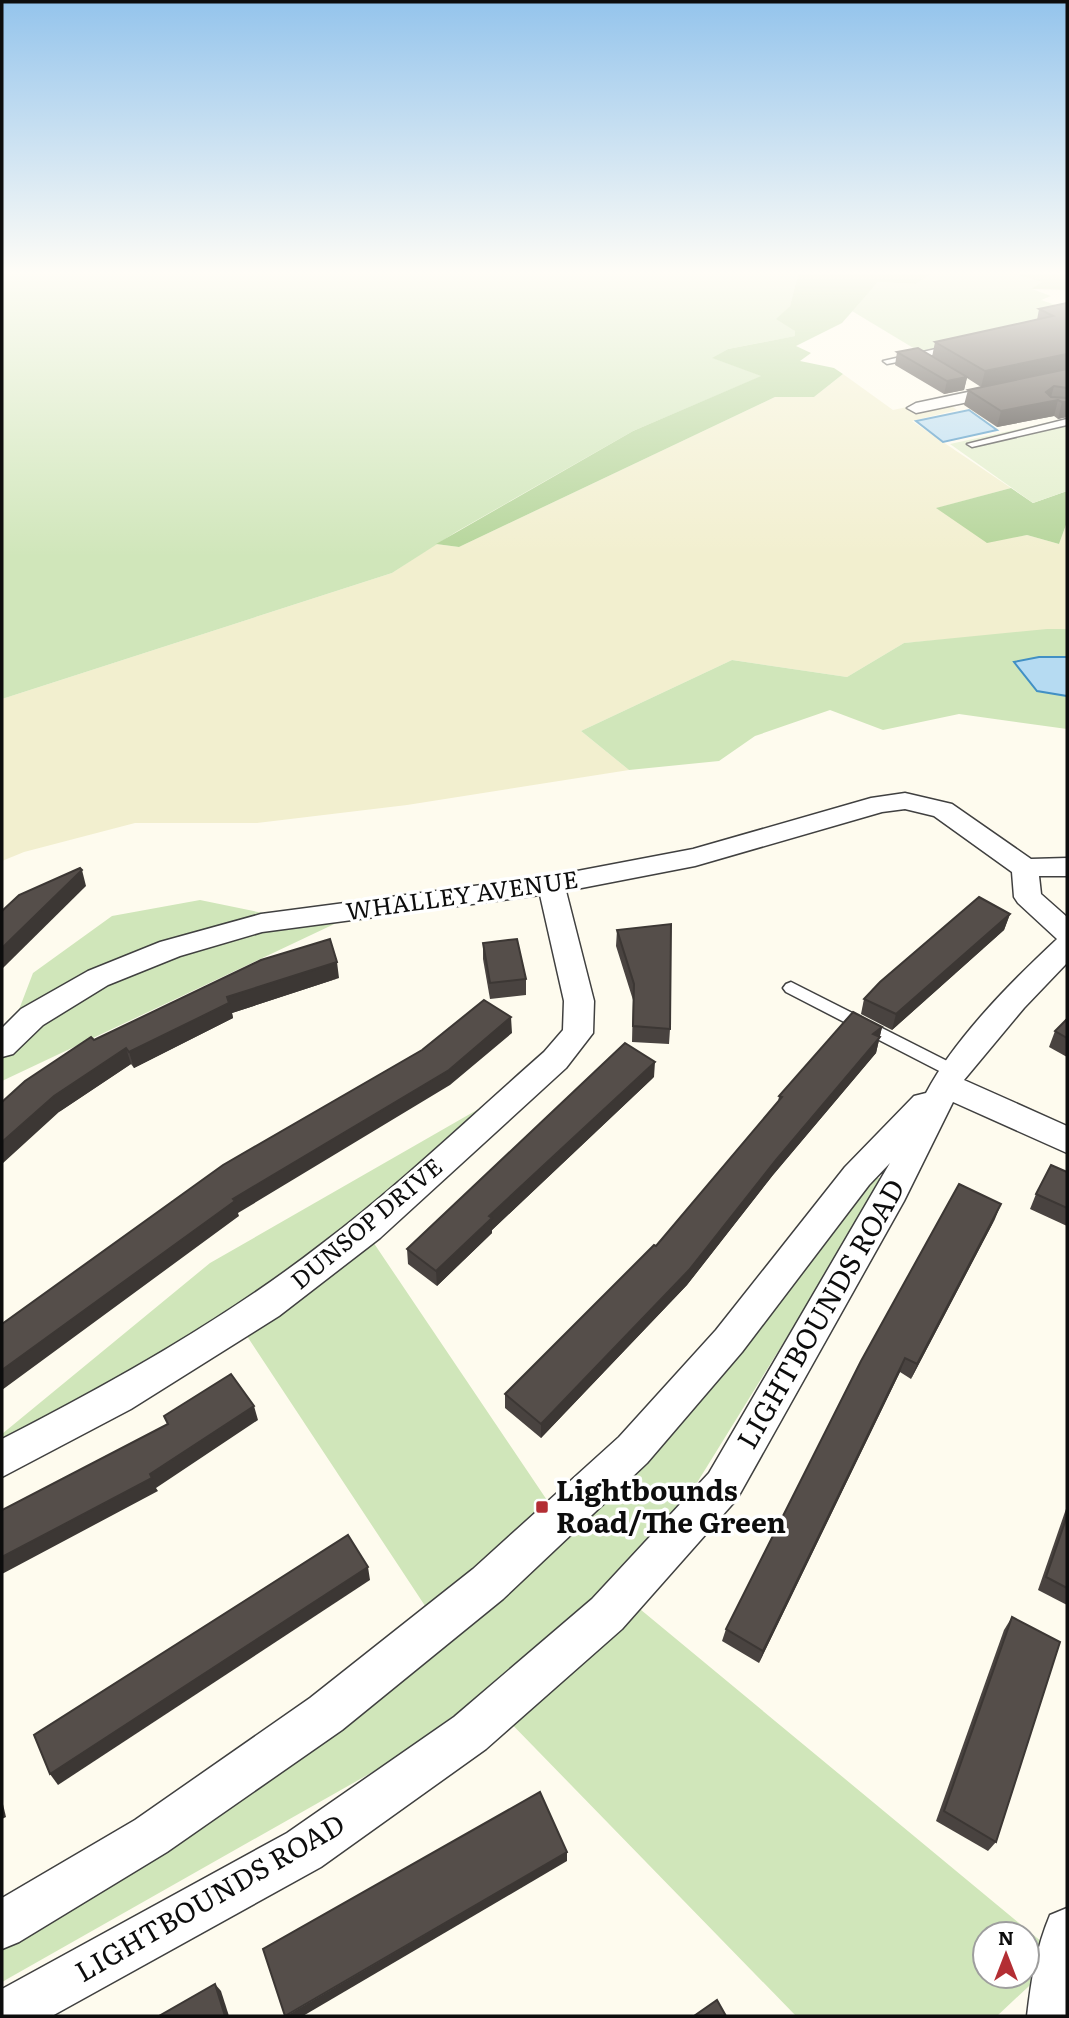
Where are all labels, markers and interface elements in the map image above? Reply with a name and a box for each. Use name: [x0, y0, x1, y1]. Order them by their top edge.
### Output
street label: WHALLEY AVENUE: [343, 860, 580, 927]
street label: DUNSOP DRIVE: [282, 1148, 449, 1296]
street label: LIGHTBOUNDS ROAD: [725, 1170, 914, 1456]
place label: Lightbounds Road/The Green: [556, 1468, 786, 1542]
marker: Lightbounds Road/The Green: [534, 1499, 550, 1515]
street label: LIGHTBOUNDS ROAD: [66, 1802, 352, 1991]
north arrow: [971, 1920, 1041, 1990]
text: N: [998, 1923, 1014, 1951]

